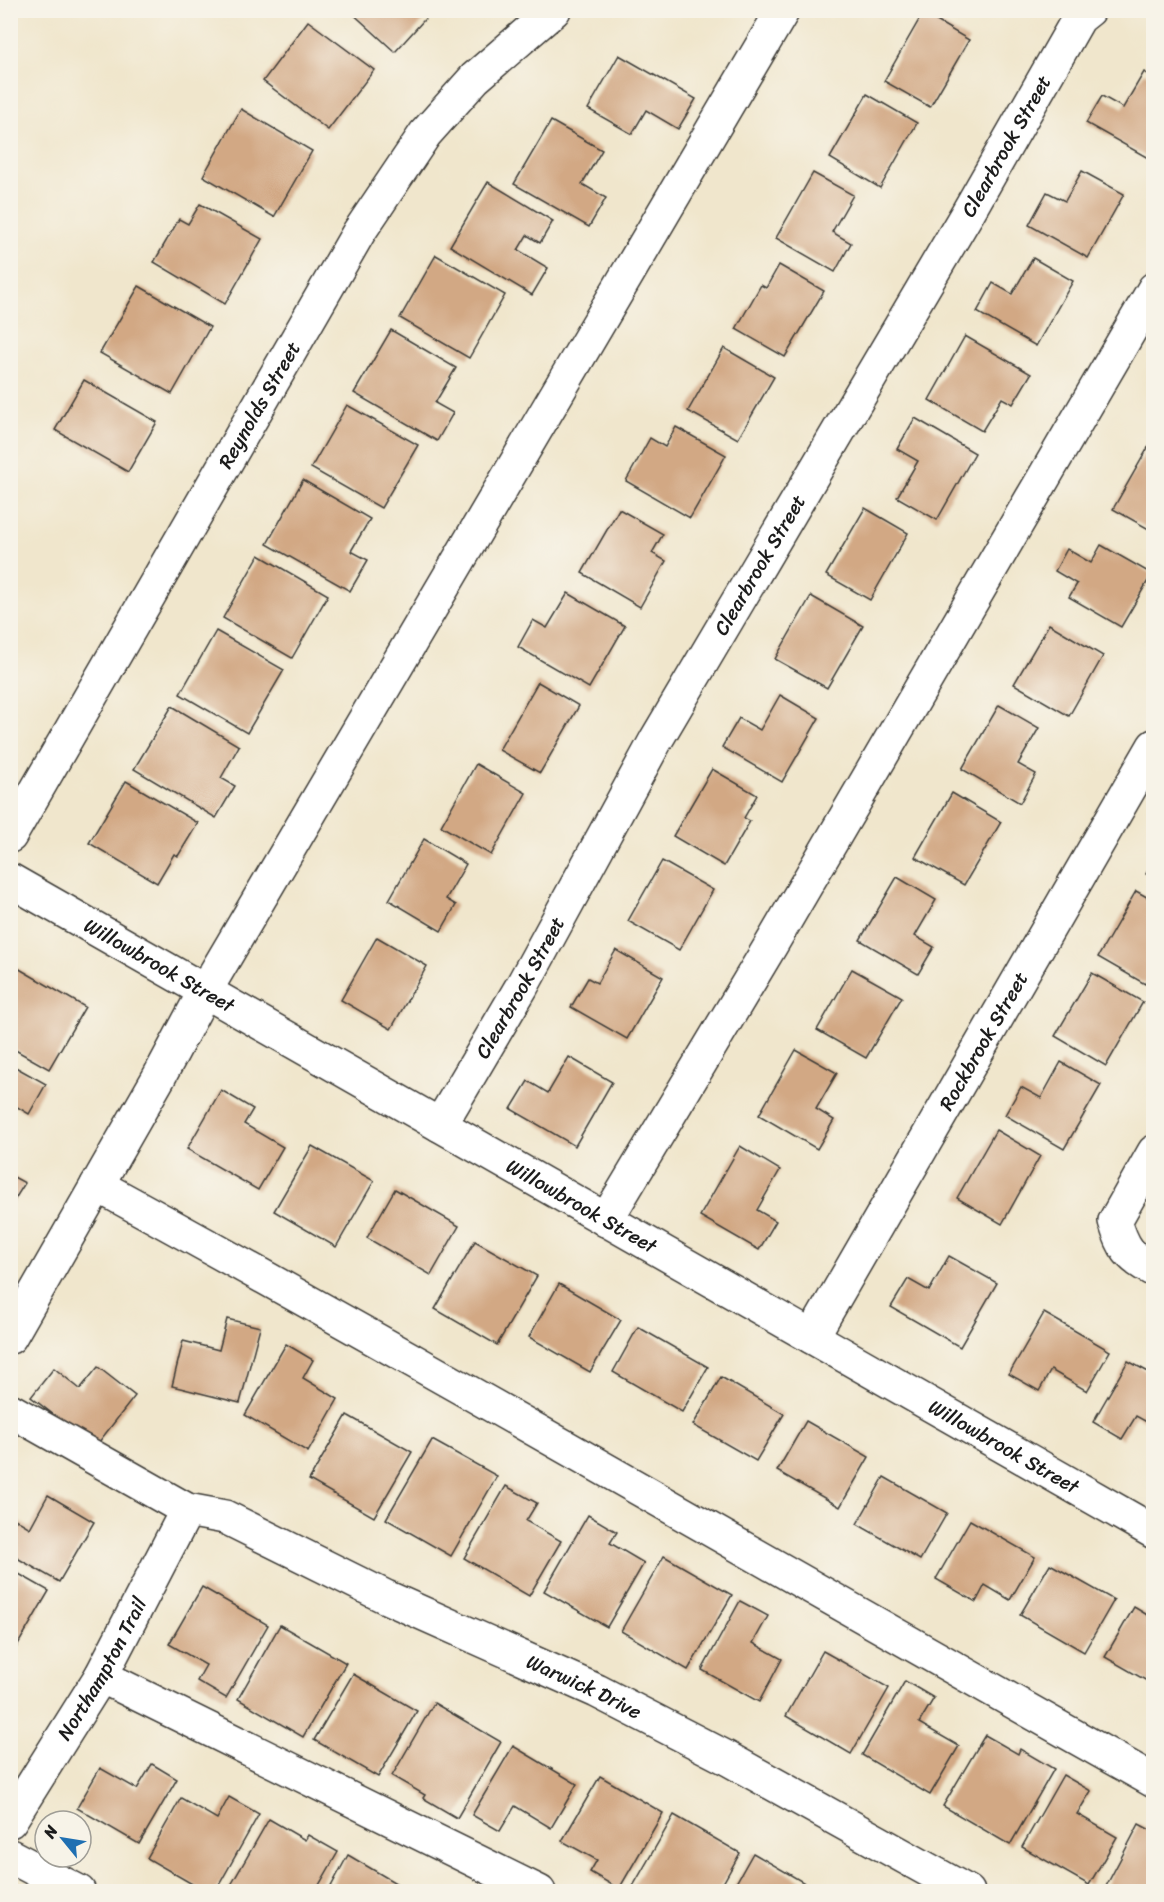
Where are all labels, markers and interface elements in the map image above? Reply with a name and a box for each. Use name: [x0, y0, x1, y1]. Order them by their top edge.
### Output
street label: Clearbrook Street: [952, 68, 1061, 224]
street label: Reynolds Street: [209, 334, 311, 476]
street label: Clearbrook Street: [704, 488, 816, 642]
street label: Willowbrook Street: [77, 909, 242, 1023]
street label: Clearbrook Street: [466, 910, 575, 1066]
street label: Rockbrook Street: [930, 965, 1038, 1117]
street label: Willowbrook Street: [499, 1149, 664, 1264]
street label: Willowbrook Street: [922, 1390, 1087, 1504]
street label: Northampton Trail: [48, 1591, 157, 1748]
street label: Warwick Drive: [520, 1645, 648, 1729]
north arrow: [33, 1809, 93, 1869]
text: N: [35, 1819, 66, 1845]

